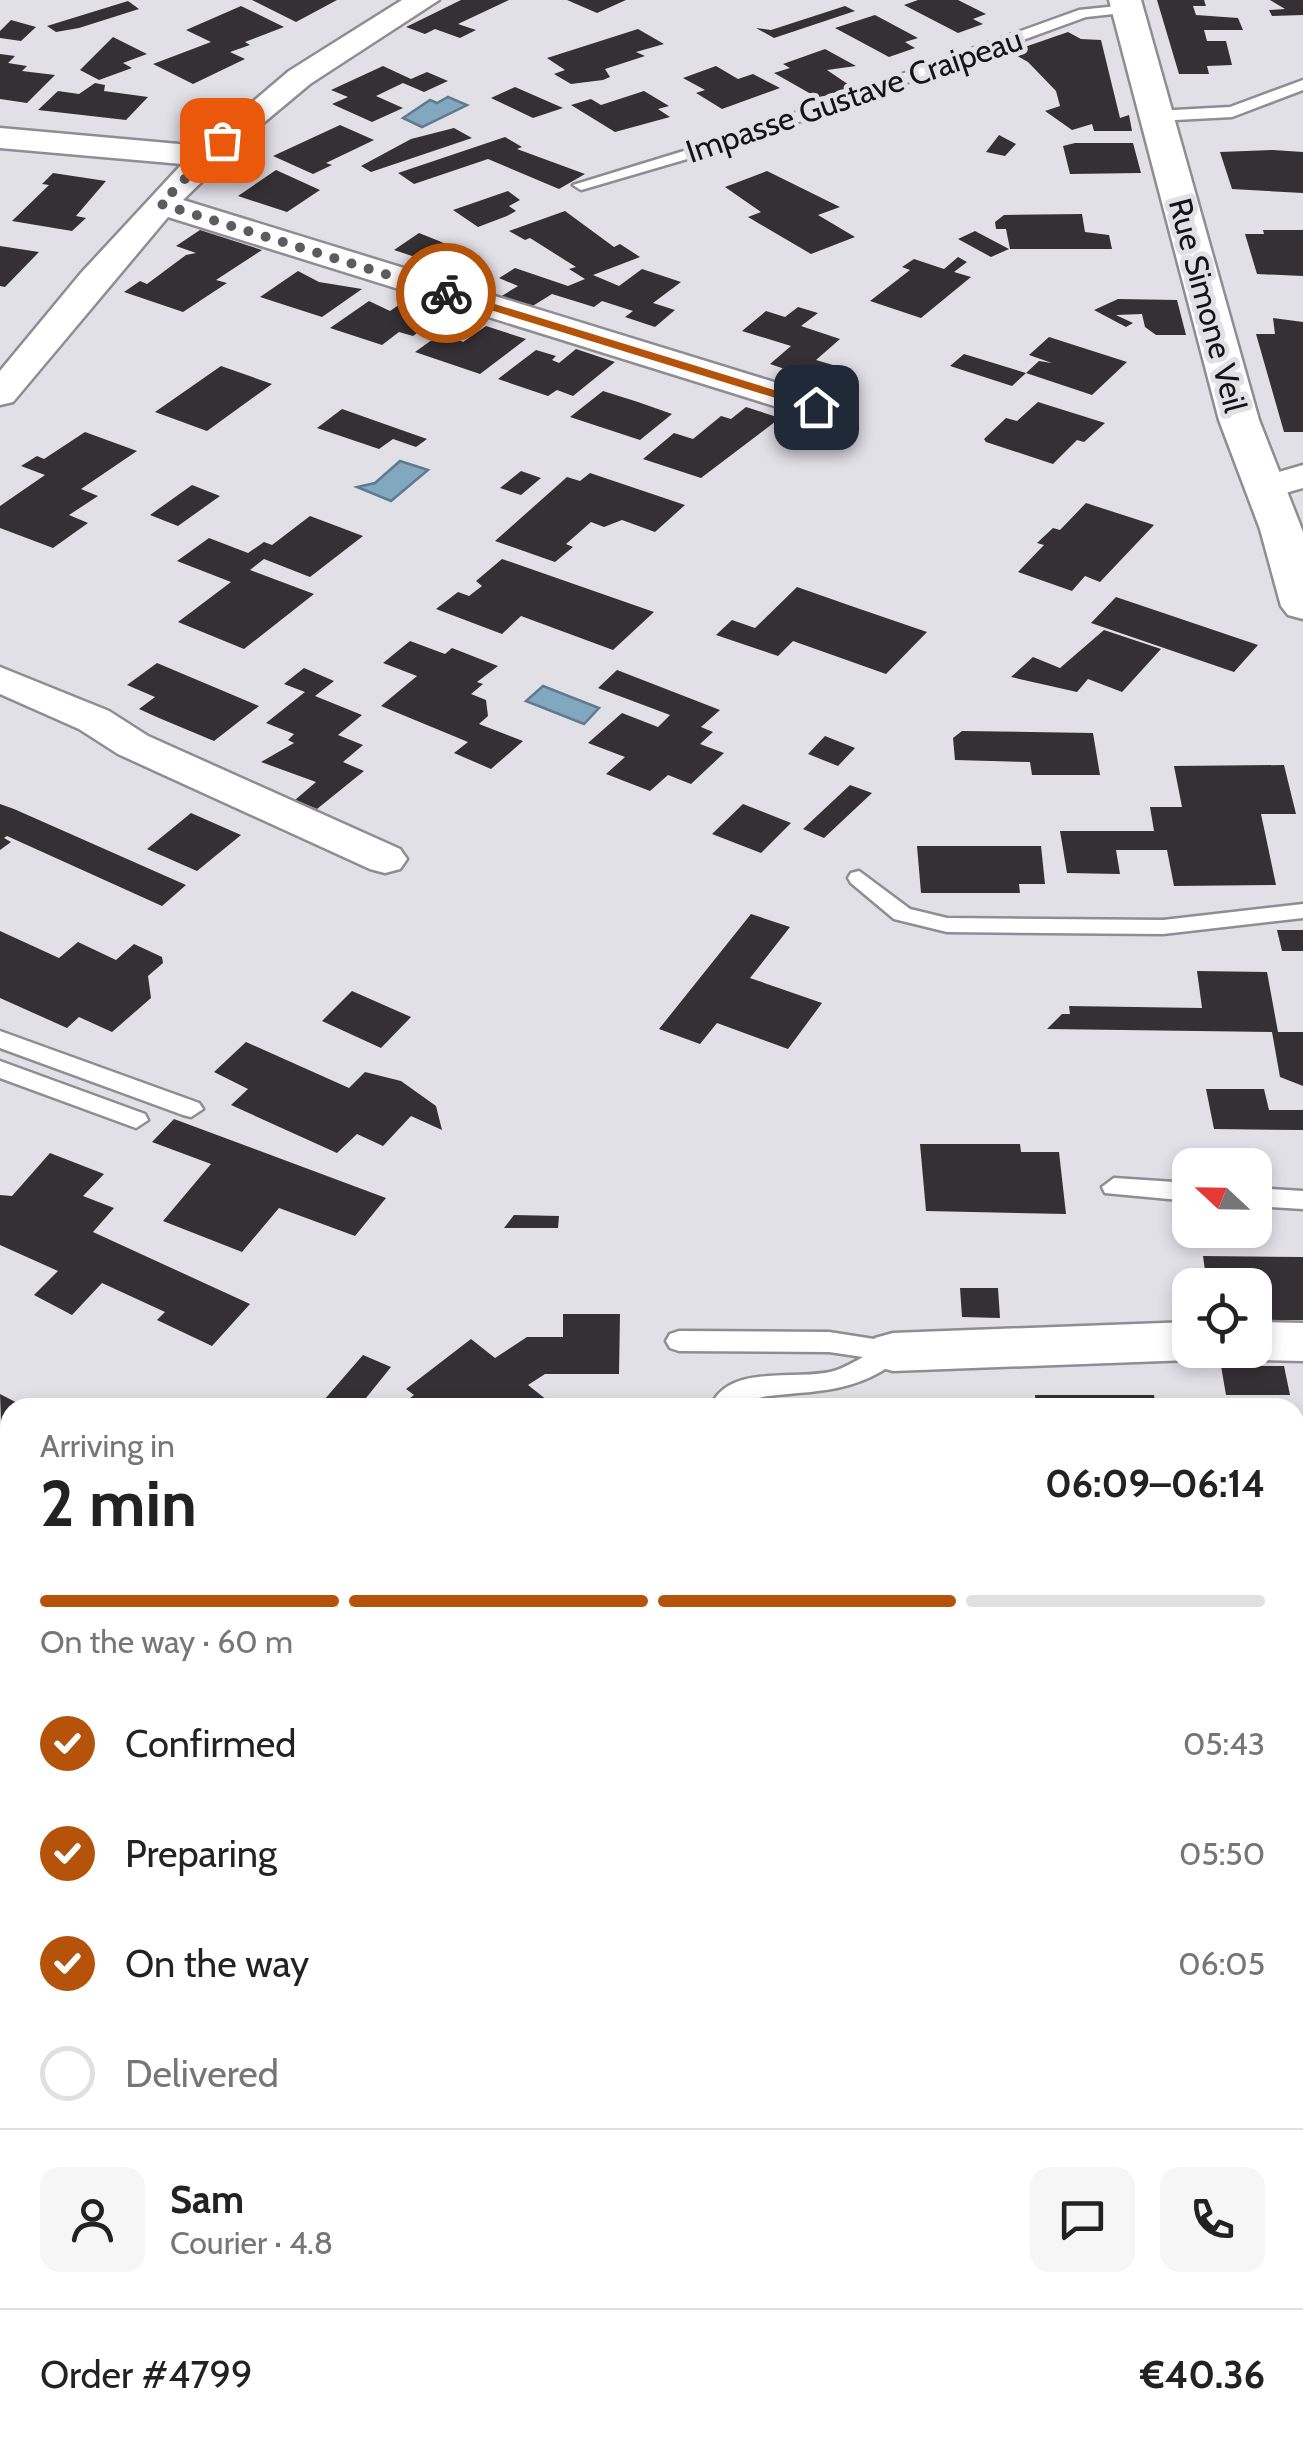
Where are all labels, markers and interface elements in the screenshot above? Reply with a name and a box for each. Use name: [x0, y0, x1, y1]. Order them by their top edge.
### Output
street label: Impasse Gustave Craipeau: [681, 19, 1027, 171]
pin: [180, 98, 265, 183]
icon: bag: [195, 113, 250, 168]
street label: Rue Simone Veil: [1161, 194, 1255, 417]
courier: [396, 243, 496, 343]
icon: bike: [419, 266, 474, 321]
pin: [774, 365, 859, 450]
icon: home: [789, 380, 844, 435]
north arrow: [1172, 1148, 1272, 1248]
map controls: [1172, 1148, 1272, 1368]
button: locate: [1172, 1268, 1272, 1368]
text: Arriving in: [40, 1426, 175, 1465]
text: 06:09–06:14: [1045, 1460, 1265, 1507]
text: 2 min: [40, 1463, 197, 1542]
text: On the way · 60 m: [40, 1622, 293, 1661]
icon: check: [40, 1716, 95, 1771]
text: Confirmed: [125, 1720, 296, 1767]
text: 05:43: [1183, 1724, 1265, 1763]
icon: check: [40, 1826, 95, 1881]
text: Preparing: [125, 1830, 277, 1877]
text: 05:50: [1179, 1834, 1265, 1873]
icon: check: [40, 1936, 95, 1991]
text: On the way: [125, 1940, 309, 1987]
text: 06:05: [1178, 1944, 1265, 1983]
text: Delivered: [125, 2050, 279, 2097]
button: person: [40, 2167, 145, 2272]
button: chat: [1030, 2167, 1135, 2272]
button: phone: [1160, 2167, 1265, 2272]
text: Sam: [170, 2176, 244, 2223]
text: Courier · 4.8: [170, 2223, 333, 2262]
text: Order #4799: [40, 2351, 253, 2398]
text: €40.36: [1140, 2351, 1265, 2398]

